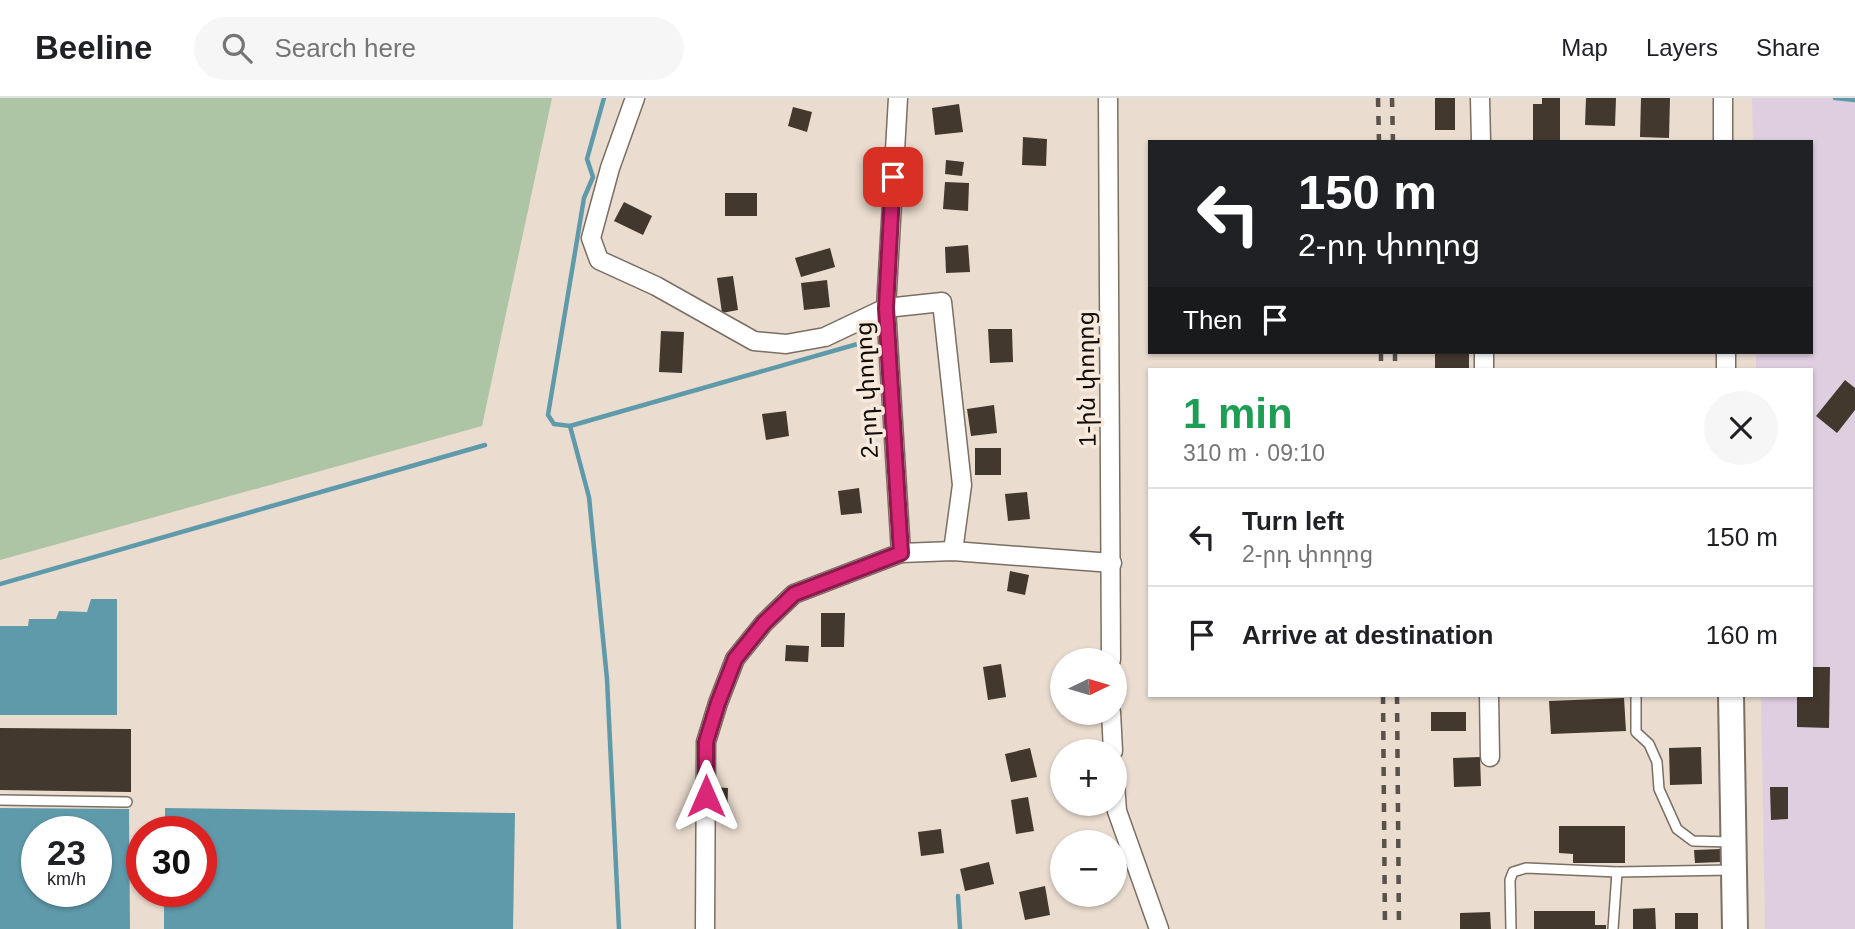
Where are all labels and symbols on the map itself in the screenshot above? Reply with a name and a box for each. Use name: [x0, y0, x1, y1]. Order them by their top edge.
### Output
pin: [863, 147, 923, 207]
street label: 1-ին փողոց: [1071, 311, 1102, 447]
street label: 2-րդ փողոց: [849, 321, 884, 459]
north arrow: [1050, 648, 1127, 724]
position arrow: [669, 759, 743, 833]
speed limit sign: 30: [126, 816, 217, 907]

